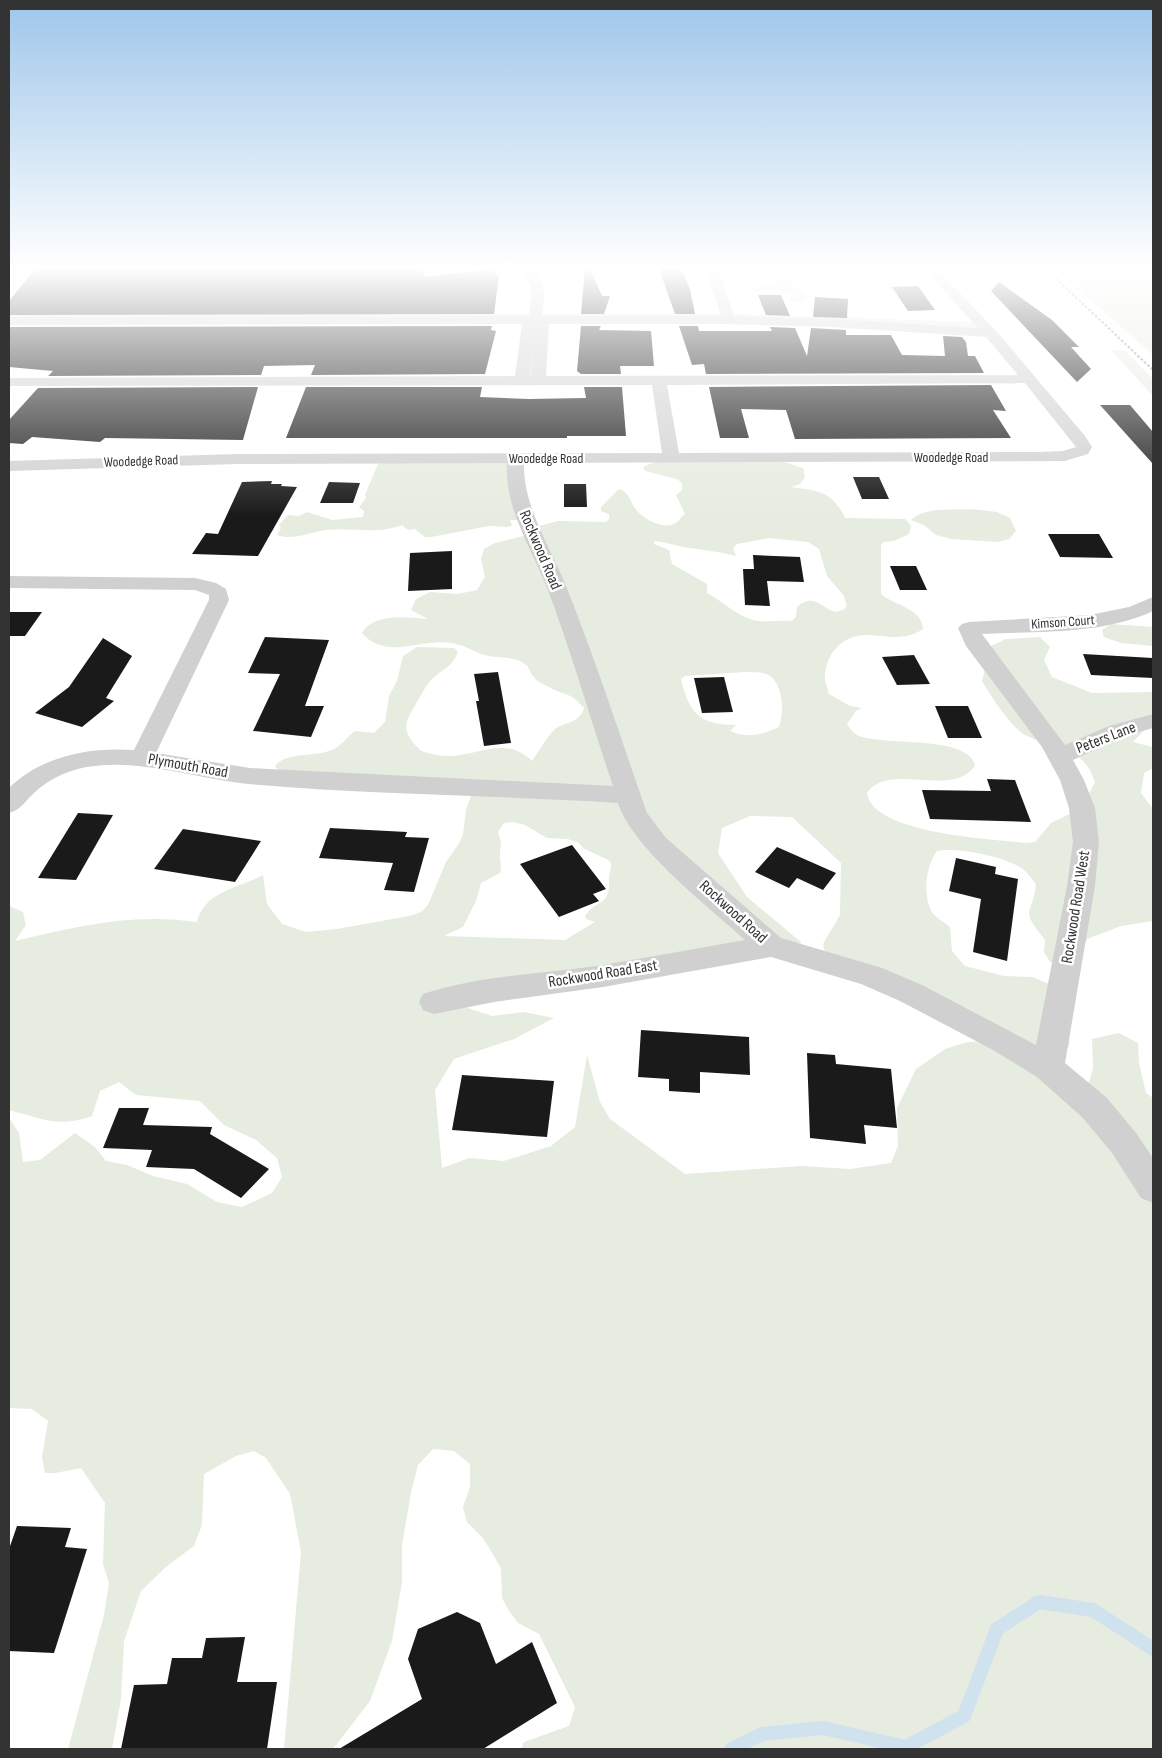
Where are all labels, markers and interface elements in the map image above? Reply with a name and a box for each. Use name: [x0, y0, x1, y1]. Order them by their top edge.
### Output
street label: Woodedge Road: [914, 449, 988, 466]
street label: Woodedge Road: [509, 450, 583, 467]
street label: Woodedge Road: [103, 451, 179, 471]
street label: Rockwood Road: [515, 507, 565, 593]
street label: Kimson Court: [1031, 611, 1095, 633]
street label: Peters Lane: [1074, 718, 1138, 758]
street label: Plymouth Road: [147, 750, 229, 782]
street label: Rockwood Road West: [1058, 849, 1094, 965]
street label: Rockwood Road: [695, 877, 771, 947]
street label: Rockwood Road East: [547, 956, 659, 992]

